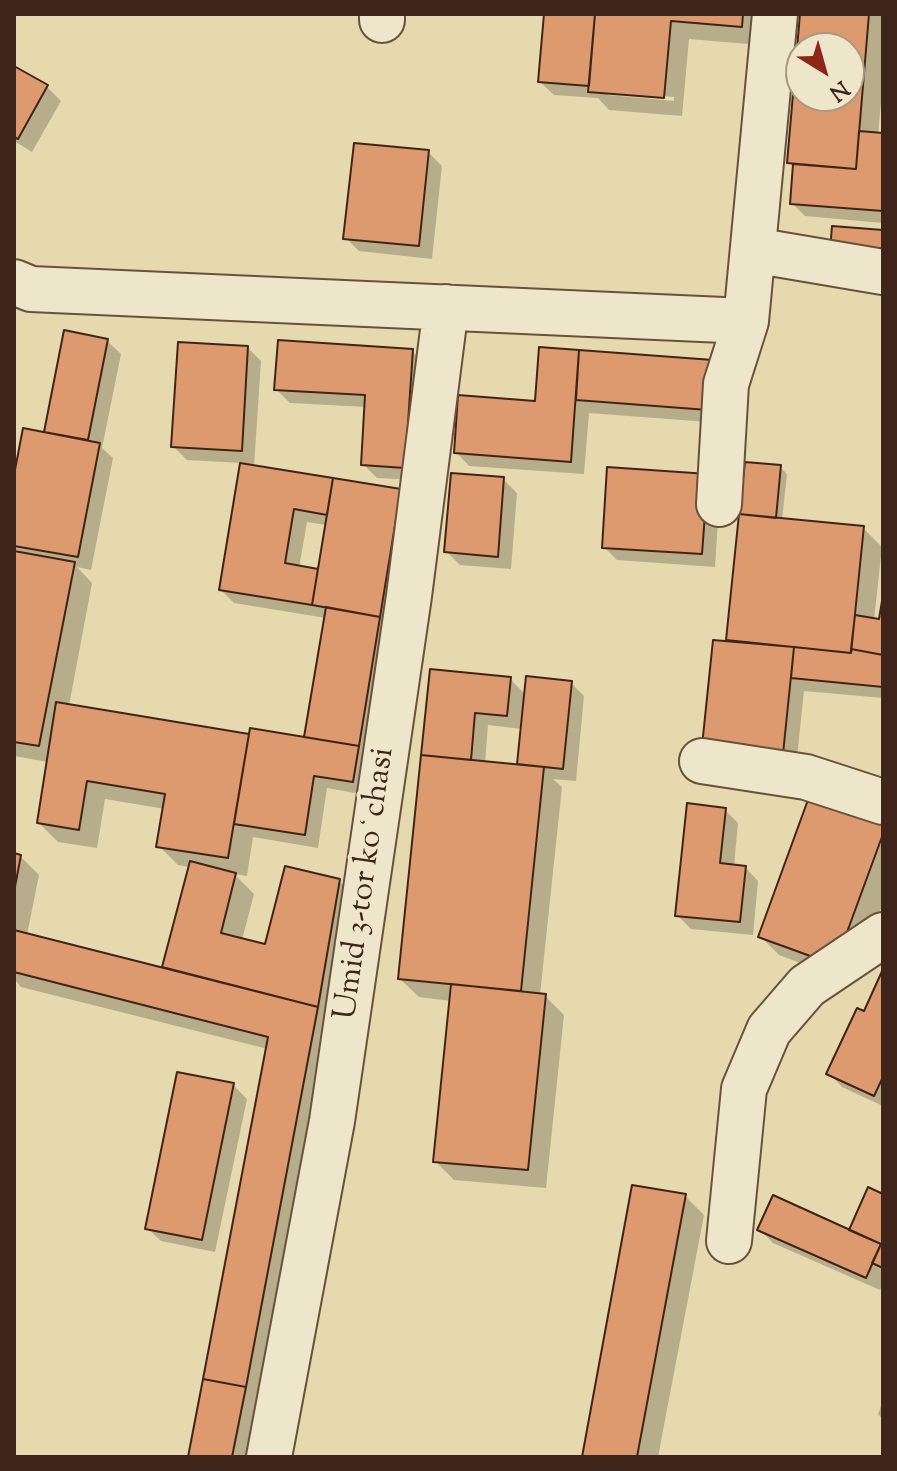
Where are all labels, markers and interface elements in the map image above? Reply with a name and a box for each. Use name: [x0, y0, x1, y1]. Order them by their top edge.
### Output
north arrow: [785, 32, 865, 112]
text: N: [822, 72, 855, 108]
street label: Umid 3-tor koʻchasi: [329, 745, 405, 1023]

